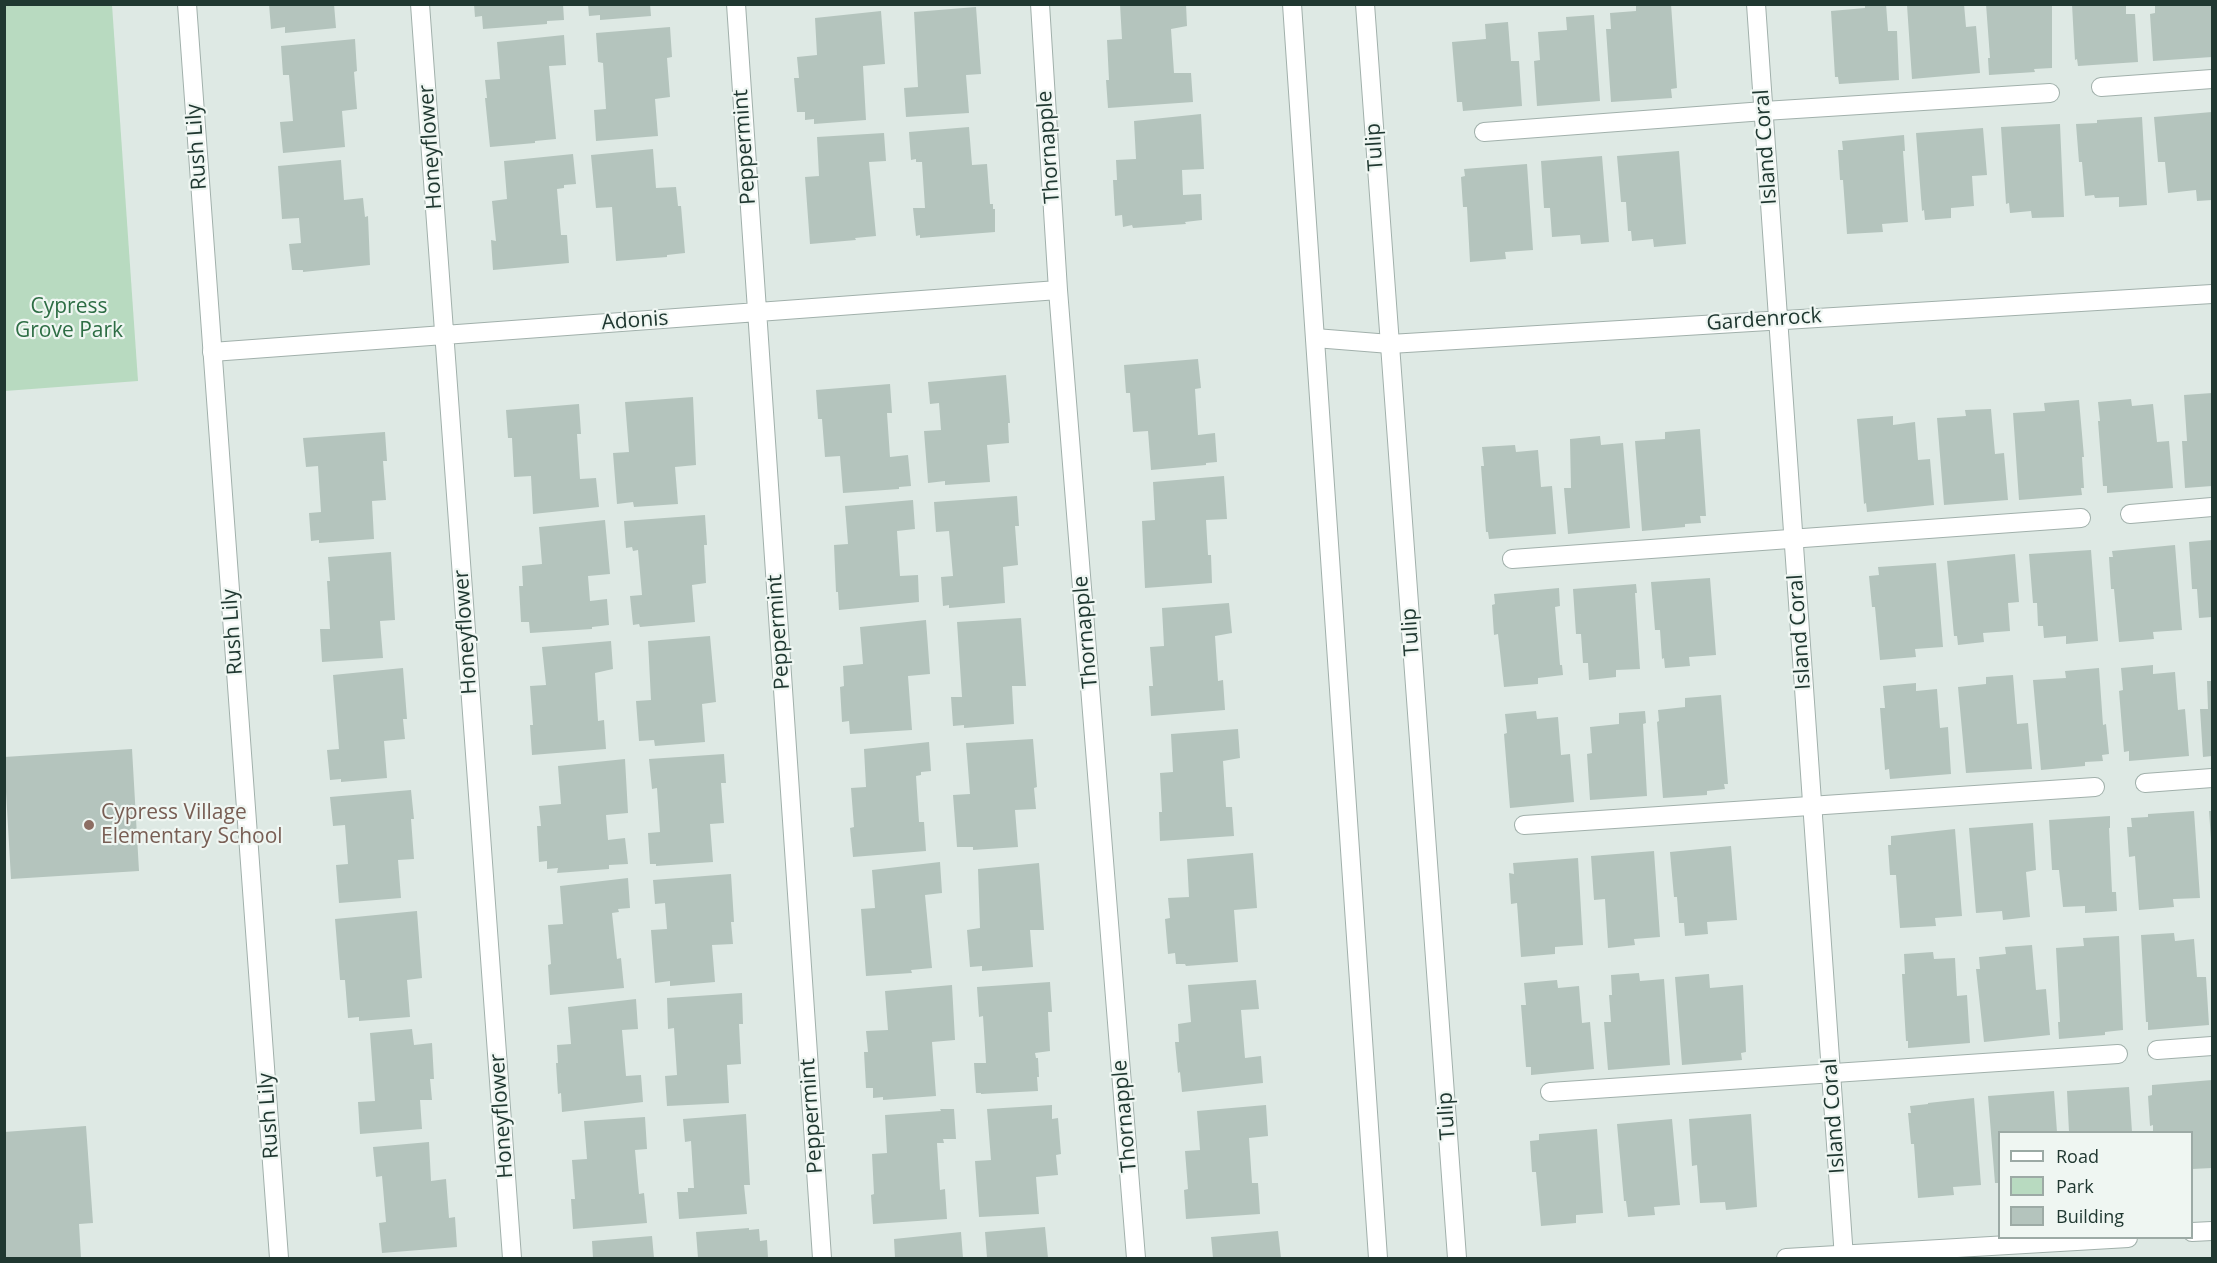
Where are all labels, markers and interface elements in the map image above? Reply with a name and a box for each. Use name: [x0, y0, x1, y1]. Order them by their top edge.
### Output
street label: Honeyflower: [414, 84, 448, 210]
street label: Peppermint: [728, 88, 762, 206]
street label: Island Coral: [1749, 89, 1783, 205]
street label: Thornapple: [1032, 90, 1066, 204]
street label: Rush Lily: [181, 103, 213, 191]
street label: Tulip: [1361, 122, 1389, 172]
park label: Cypress Grove Park: [15, 294, 123, 344]
street label: Gardenrock: [1706, 303, 1822, 337]
street label: Adonis: [601, 306, 669, 336]
street label: Honeyflower: [449, 569, 483, 695]
street label: Peppermint: [762, 573, 796, 691]
street label: Island Coral: [1783, 574, 1817, 690]
street label: Thornapple: [1069, 575, 1103, 689]
street label: Rush Lily: [217, 588, 249, 676]
street label: Tulip: [1397, 607, 1425, 657]
place label: Cypress Village Elementary School: [101, 800, 283, 850]
marker: Cypress Village Elementary School: [82, 818, 96, 832]
street label: Honeyflower: [485, 1053, 519, 1179]
street label: Peppermint: [795, 1057, 829, 1175]
street label: Island Coral: [1817, 1058, 1851, 1174]
street label: Thornapple: [1108, 1059, 1142, 1173]
street label: Rush Lily: [253, 1072, 285, 1160]
street label: Tulip: [1433, 1091, 1461, 1141]
legend: [1998, 1131, 2193, 1239]
text: Road: [2056, 1144, 2099, 1168]
text: Park: [2056, 1174, 2094, 1198]
text: Building: [2056, 1204, 2124, 1228]

